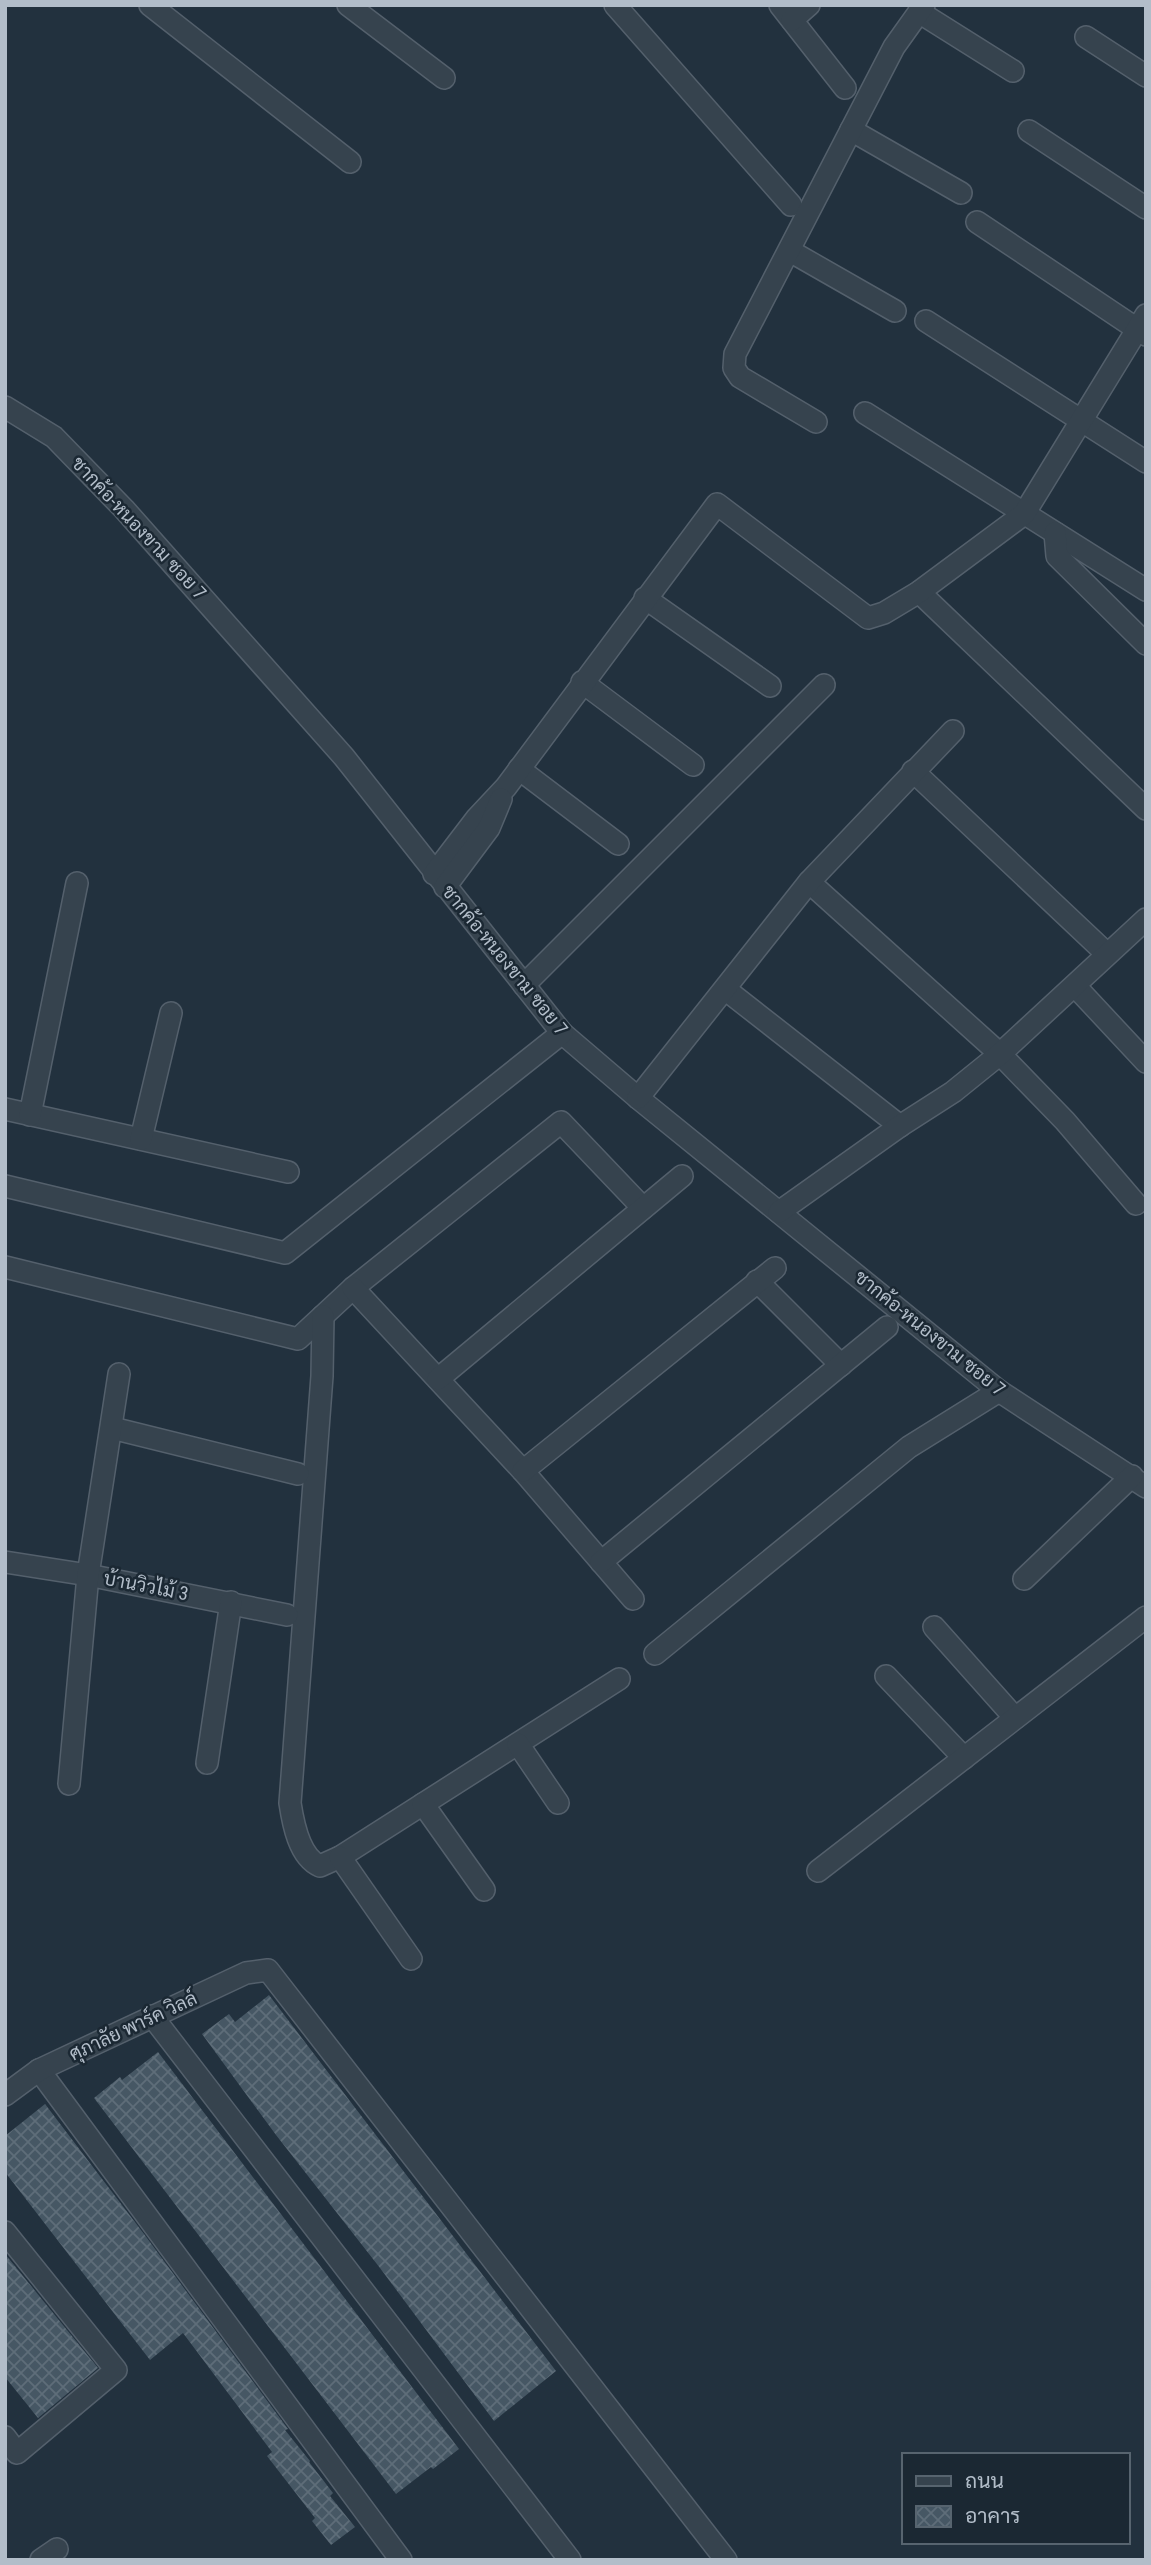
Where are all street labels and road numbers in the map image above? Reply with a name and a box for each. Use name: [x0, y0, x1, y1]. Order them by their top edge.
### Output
street label: ชากค้อ-หนองขาม ซอย 7: [67, 452, 211, 604]
street label: ชากค้อ-หนองขาม ซอย 7: [437, 880, 573, 1040]
street label: ชากค้อ-หนองขาม ซอย 7: [850, 1265, 1010, 1401]
street label: บ้านวิวไม้ 3: [102, 1566, 191, 1605]
street label: ศุภาลัย พาร์ค วิลล์: [65, 1985, 201, 2067]

